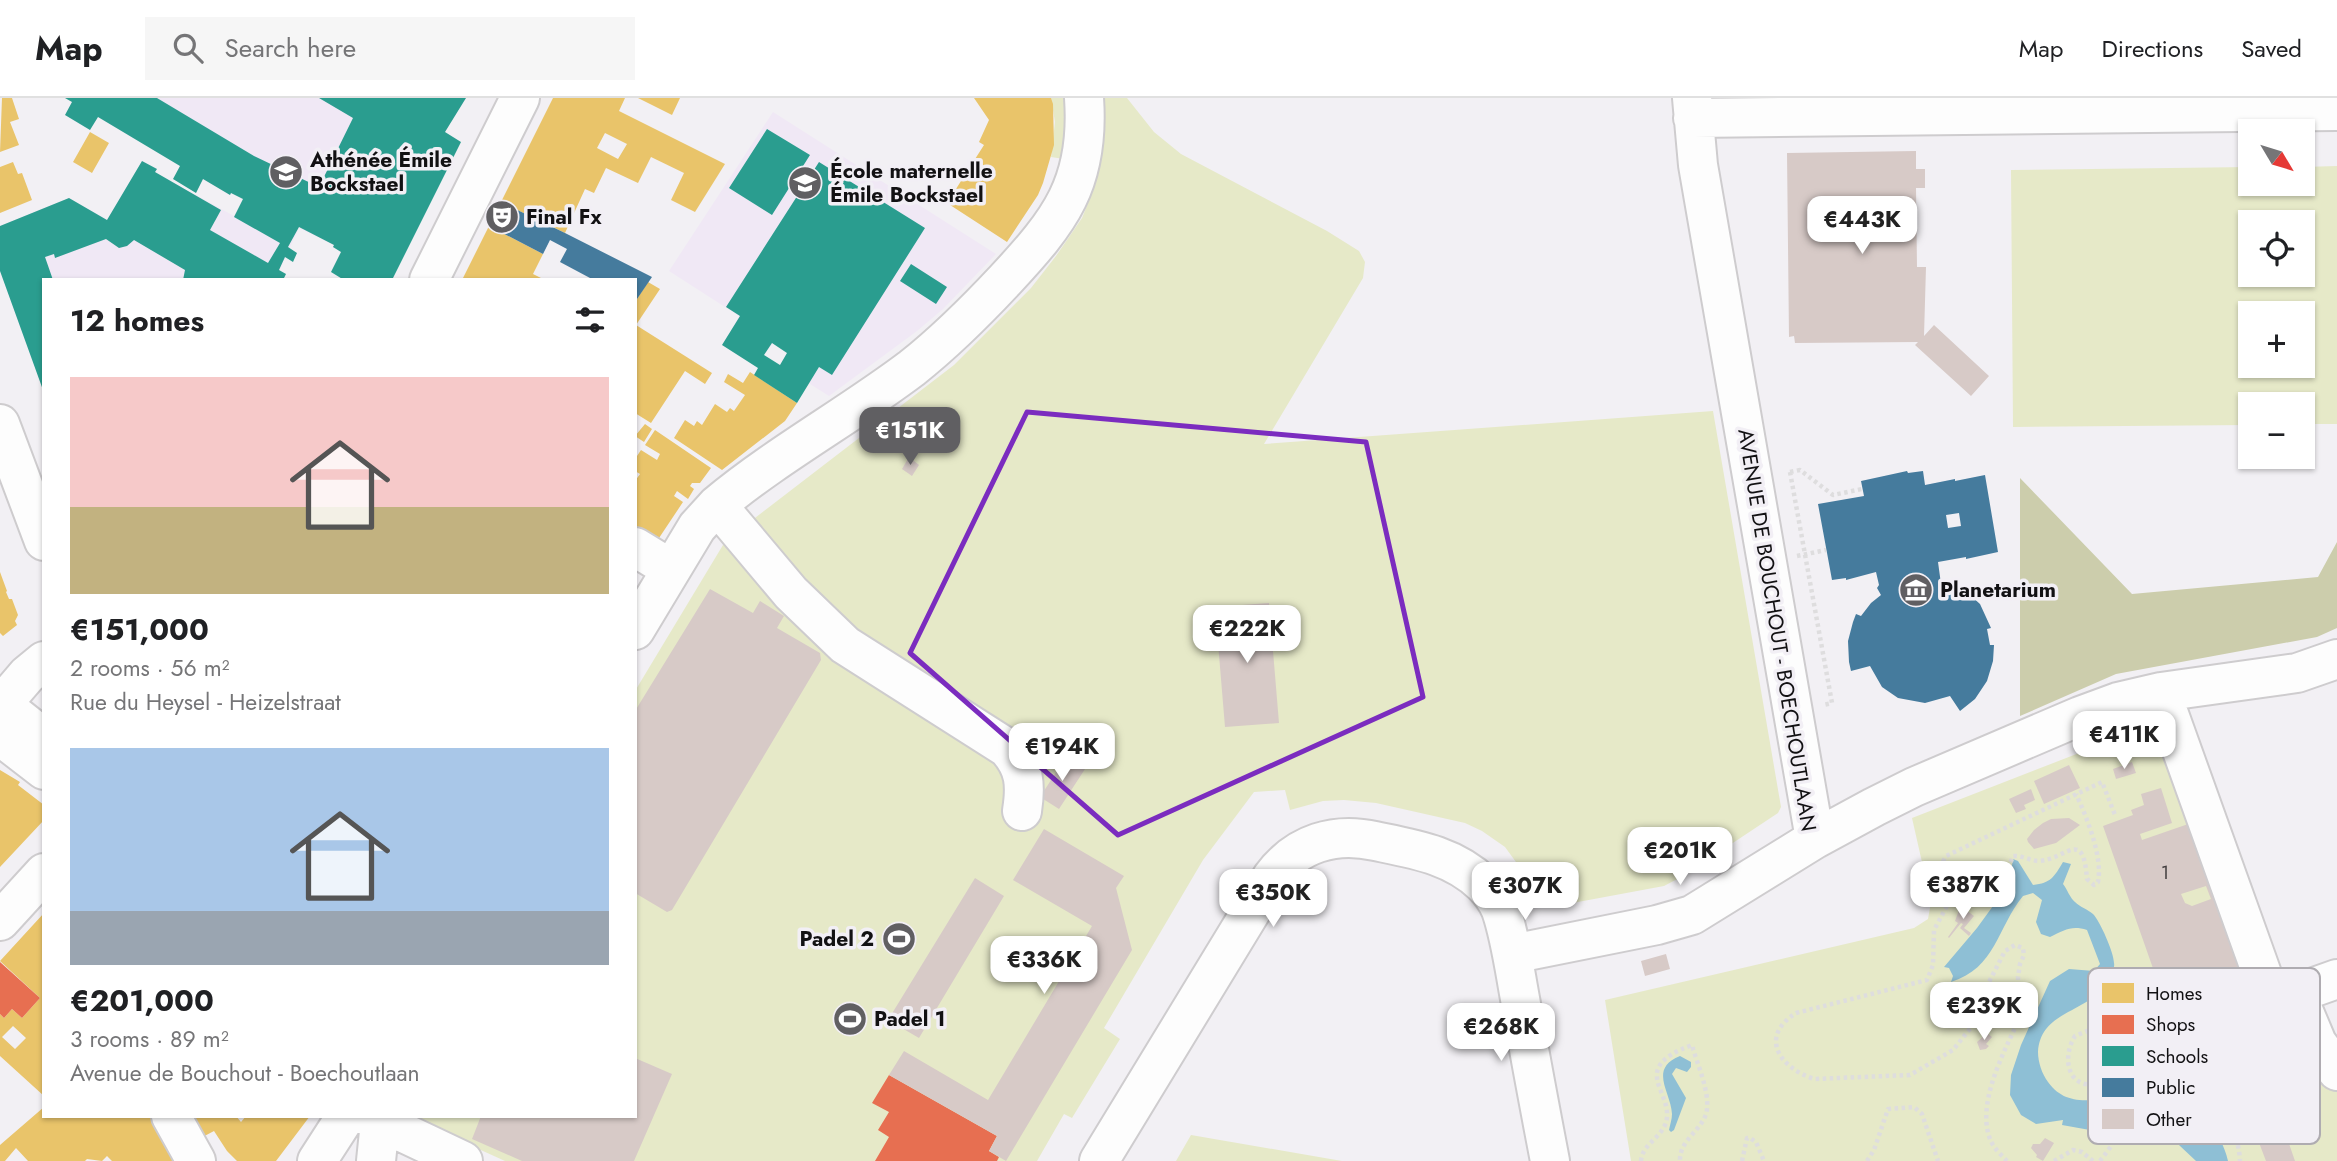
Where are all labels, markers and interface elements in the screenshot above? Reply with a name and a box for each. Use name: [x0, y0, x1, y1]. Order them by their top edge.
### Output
search box: [145, 17, 635, 80]
text: Map: [35, 25, 103, 72]
icon: search: [169, 29, 207, 67]
text: Search here: [225, 29, 356, 67]
text: Map: [2019, 31, 2064, 66]
text: Directions: [2102, 31, 2203, 66]
text: Saved: [2241, 31, 2302, 66]
north arrow: [2238, 119, 2315, 196]
map controls: [2238, 119, 2315, 469]
place label: Athénée Émile Bockstael: [309, 145, 452, 199]
school or university icon: Athénée Émile Bockstael: [267, 153, 305, 191]
place label: École maternelle Émile Bockstael: [830, 156, 993, 210]
school or university icon: École maternelle Émile Bockstael: [786, 164, 824, 202]
pin: €443K: [1813, 197, 1911, 256]
theatre icon: Final Fx: [483, 198, 521, 236]
place label: Final Fx: [526, 202, 602, 232]
text: €443K: [1823, 202, 1901, 236]
button: locate: [2238, 210, 2315, 287]
text: 12 homes: [70, 299, 204, 342]
icon: filters: [571, 301, 609, 339]
button: +: [2238, 301, 2315, 378]
button: −: [2238, 392, 2315, 469]
pin: €151K: [861, 408, 959, 467]
text: €151K: [875, 413, 945, 447]
icon: home: [277, 422, 403, 548]
street label: AVENUE DE BOUCHOUT - BOECHOUTLAAN: [1730, 426, 1824, 834]
museum icon: Planetarium: [1897, 571, 1935, 609]
place label: Planetarium: [1940, 575, 2056, 605]
pin: €222K: [1198, 606, 1296, 665]
text: €151,000: [70, 608, 209, 651]
text: €222K: [1209, 611, 1285, 645]
text: 2 rooms · 56 m²: [70, 651, 230, 685]
text: Rue du Heysel - Heizelstraat: [70, 685, 341, 719]
pin: €411K: [2075, 712, 2173, 771]
text: €411K: [2089, 717, 2159, 751]
pin: €194K: [1013, 724, 1111, 783]
text: €194K: [1025, 729, 1099, 763]
icon: home: [277, 793, 403, 919]
pin: €201K: [1631, 828, 1729, 887]
text: €201K: [1643, 833, 1717, 867]
house number: 1: [2161, 860, 2169, 886]
pin: €307K: [1476, 862, 1574, 922]
pin: €387K: [1914, 862, 2012, 921]
text: €387K: [1926, 867, 2000, 901]
text: €307K: [1488, 868, 1562, 902]
pin: €350K: [1224, 870, 1322, 929]
text: €350K: [1235, 875, 1311, 909]
sports icon: Padel 2: [880, 920, 918, 958]
place label: Padel 2: [799, 924, 874, 954]
pin: €336K: [995, 936, 1093, 996]
text: €336K: [1006, 942, 1082, 976]
legend: [2088, 968, 2320, 1144]
text: €201,000: [70, 979, 214, 1022]
text: Homes: [2146, 980, 2203, 1007]
pin: €239K: [1935, 982, 2033, 1042]
text: €239K: [1946, 988, 2022, 1022]
sports icon: Padel 1: [831, 1000, 869, 1038]
place label: Padel 1: [874, 1004, 945, 1034]
pin: €268K: [1452, 1004, 1550, 1063]
text: €268K: [1463, 1009, 1539, 1043]
text: Shops: [2146, 1011, 2196, 1038]
text: 3 rooms · 89 m²: [70, 1022, 229, 1056]
text: Schools: [2146, 1043, 2209, 1070]
text: Avenue de Bouchout - Boechoutlaan: [70, 1056, 420, 1090]
text: Public: [2146, 1074, 2195, 1101]
text: Other: [2146, 1106, 2192, 1133]

